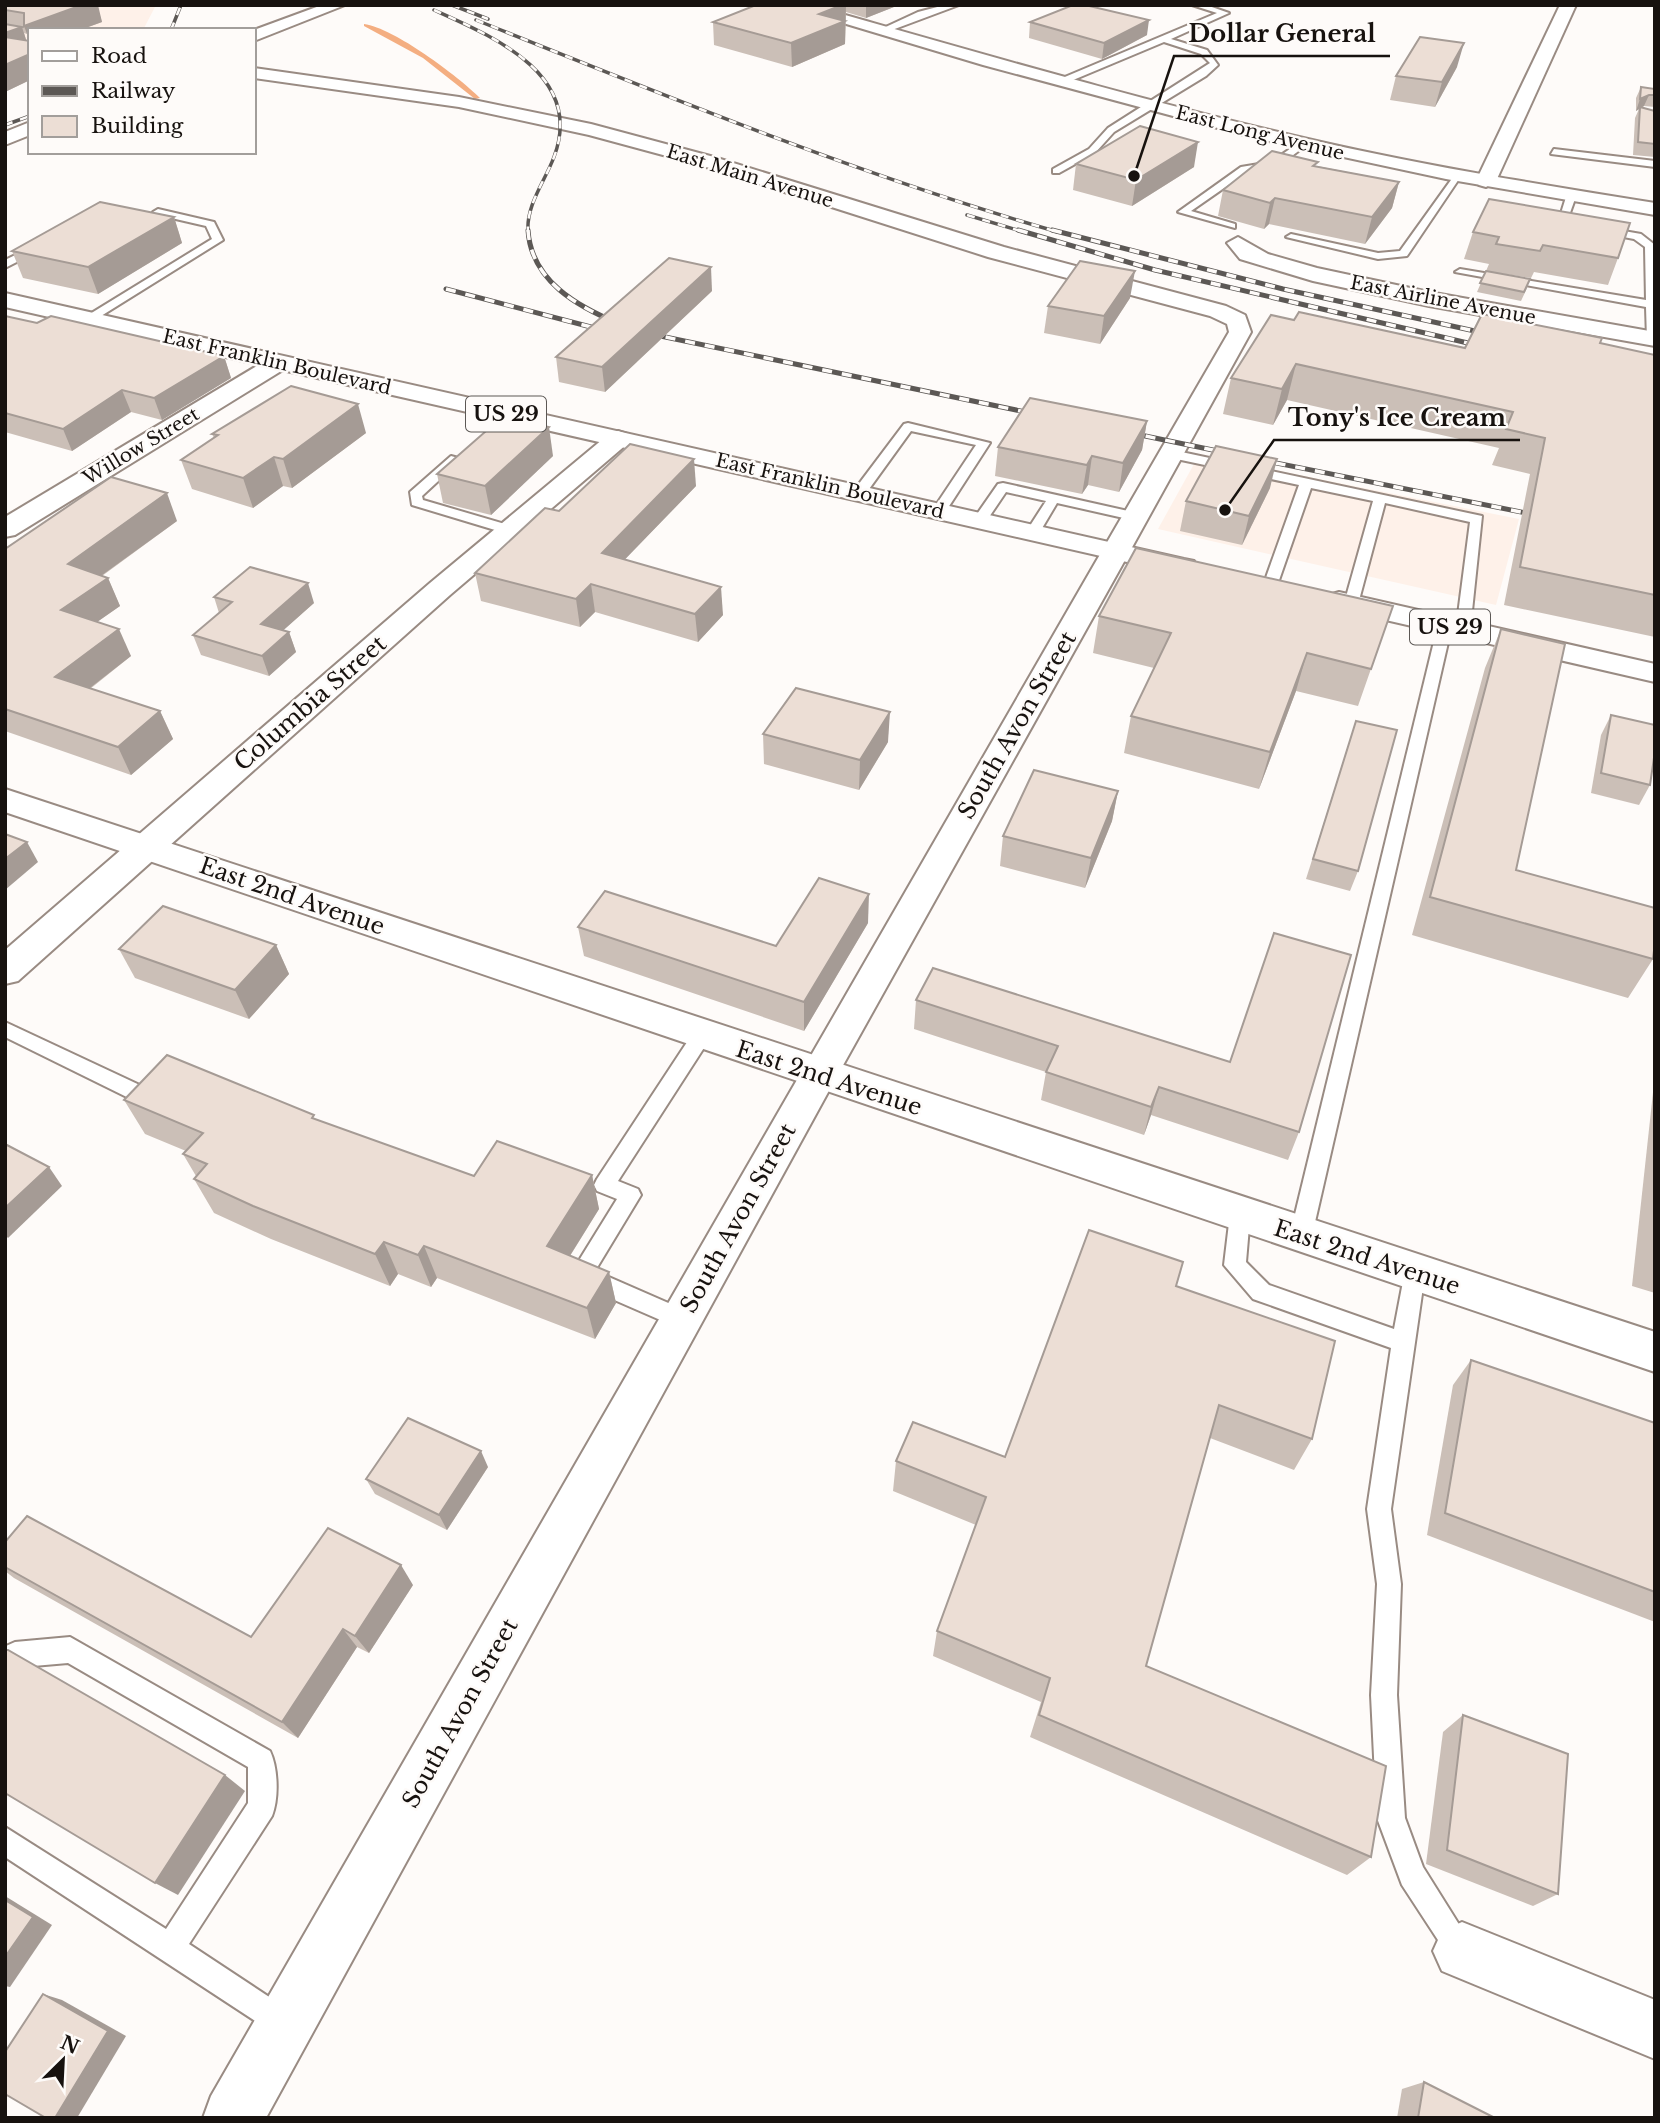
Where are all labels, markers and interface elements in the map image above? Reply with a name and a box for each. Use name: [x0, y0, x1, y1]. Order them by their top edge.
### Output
callout: Dollar General: [1174, 11, 1390, 56]
text: Dollar General: [1188, 19, 1376, 48]
legend: [28, 28, 256, 154]
text: Road: [91, 43, 147, 69]
text: Railway: [91, 78, 176, 104]
street label: East Long Avenue: [1173, 101, 1347, 165]
text: Building: [91, 113, 184, 139]
street label: East Main Avenue: [664, 140, 836, 212]
street label: East Airline Avenue: [1348, 271, 1538, 329]
street label: East Franklin Boulevard: [160, 324, 394, 400]
callout: Tony's Ice Cream: [1274, 395, 1520, 440]
road number: US 29: [466, 396, 546, 432]
street label: Willow Street: [78, 402, 204, 490]
text: Tony's Ice Cream: [1288, 403, 1507, 432]
street label: East Franklin Boulevard: [713, 448, 947, 524]
road number: US 29: [1410, 610, 1490, 644]
street label: South Avon Street: [952, 626, 1082, 824]
street label: Columbia Street: [228, 629, 392, 777]
street label: East 2nd Avenue: [196, 851, 388, 941]
street label: East 2nd Avenue: [732, 1035, 926, 1121]
street label: South Avon Street: [674, 1118, 802, 1318]
street label: East 2nd Avenue: [1270, 1214, 1464, 1300]
street label: South Avon Street: [396, 1613, 524, 1813]
north arrow: [28, 2025, 98, 2095]
text: N: [57, 2031, 83, 2059]

